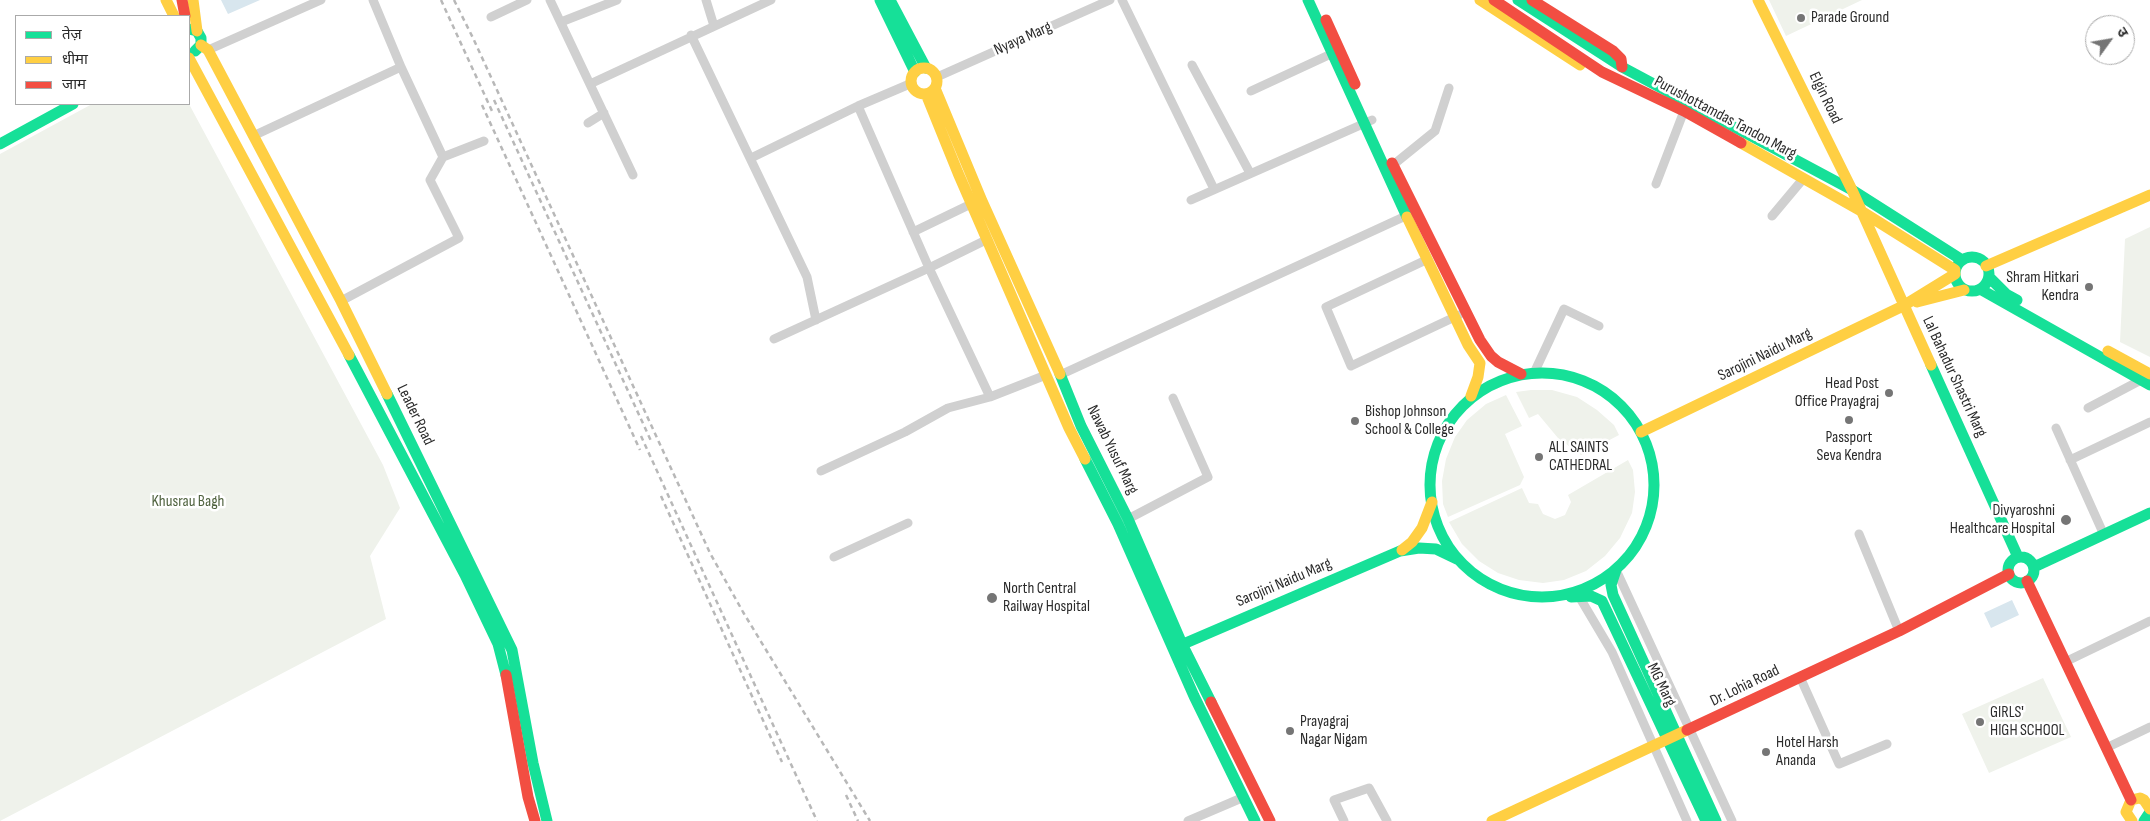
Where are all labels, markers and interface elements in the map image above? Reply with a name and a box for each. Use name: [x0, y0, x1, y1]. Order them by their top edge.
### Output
place label: Parade Ground: [1811, 8, 1889, 28]
marker: Parade Ground: [1795, 12, 1807, 24]
legend: [15, 15, 190, 105]
north arrow: [2085, 15, 2135, 65]
street label: Nyaya Marg: [991, 18, 1055, 60]
text: उ: [2113, 24, 2132, 40]
text: तेज़: [62, 25, 82, 44]
text: धीमा: [62, 50, 88, 69]
street label: Elgin Road: [1804, 69, 1846, 127]
street label: Purushottamdas Tandon Marg: [1651, 72, 1799, 164]
text: जाम: [62, 75, 86, 94]
place label: Shram Hitkari Kendra: [2006, 268, 2079, 306]
marker: Shram Hitkari Kendra: [2083, 281, 2095, 293]
street label: Lal Bahadur Shastri Marg: [1918, 313, 1990, 441]
street label: Sarojini Naidu Marg: [1715, 324, 1815, 386]
place label: Head Post Office Prayagraj: [1795, 374, 1879, 412]
street label: Leader Road: [392, 381, 438, 449]
marker: Head Post Office Prayagraj: [1883, 387, 1895, 399]
street label: Nawab Yusuf Marg: [1082, 402, 1142, 498]
place label: Bishop Johnson School & College: [1365, 402, 1454, 440]
marker: Passport Seva Kendra: [1843, 414, 1855, 426]
marker: Bishop Johnson School & College: [1349, 415, 1361, 427]
place label: Passport Seva Kendra: [1816, 428, 1882, 466]
place label: ALL SAINTS CATHEDRAL: [1549, 438, 1612, 476]
marker: ALL SAINTS CATHEDRAL: [1533, 451, 1545, 463]
park label: Khusrau Bagh: [152, 492, 224, 512]
place label: Divyaroshni Healthcare Hospital: [1950, 501, 2055, 539]
marker: Divyaroshni Healthcare Hospital: [2059, 513, 2073, 527]
street label: Sarojini Naidu Marg: [1233, 554, 1335, 612]
place label: North Central Railway Hospital: [1003, 579, 1090, 617]
marker: North Central Railway Hospital: [985, 591, 999, 605]
street label: MG Marg: [1642, 660, 1680, 710]
street label: Dr. Lohia Road: [1707, 661, 1783, 711]
place label: GIRLS' HIGH SCHOOL: [1990, 703, 2064, 741]
place label: Prayagraj Nagar Nigam: [1300, 712, 1368, 750]
marker: GIRLS' HIGH SCHOOL: [1974, 716, 1986, 728]
marker: Prayagraj Nagar Nigam: [1284, 725, 1296, 737]
place label: Hotel Harsh Ananda: [1776, 733, 1839, 771]
marker: Hotel Harsh Ananda: [1760, 746, 1772, 758]

